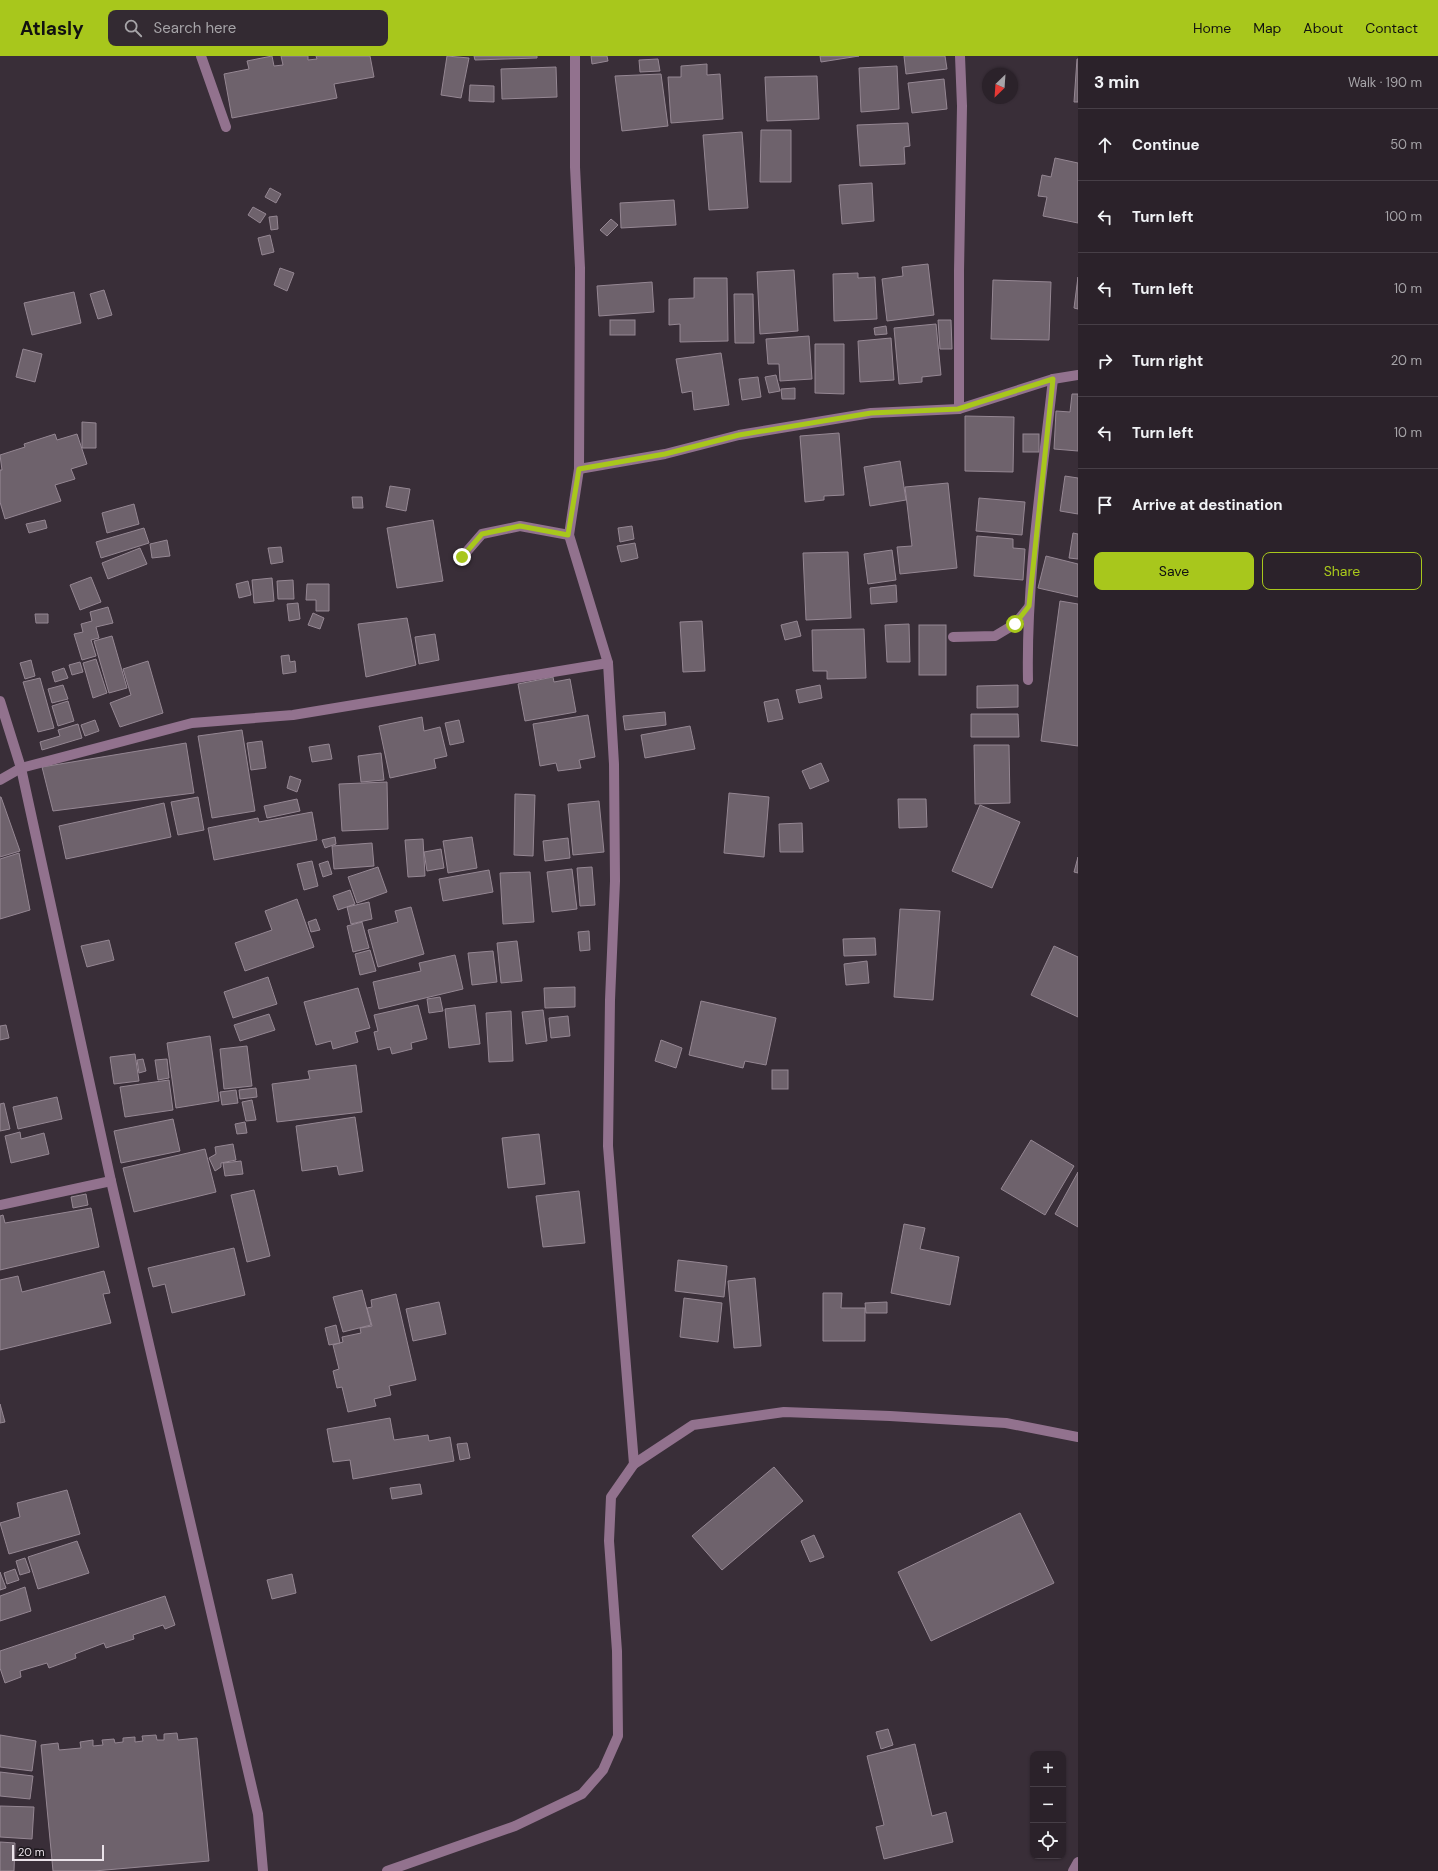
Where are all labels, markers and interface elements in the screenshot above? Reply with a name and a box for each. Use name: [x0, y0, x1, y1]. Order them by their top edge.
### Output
search box: [108, 10, 388, 46]
text: Atlasly: [20, 16, 84, 41]
icon: search: [122, 17, 144, 39]
text: Search here: [154, 18, 236, 38]
text: Home: [1193, 19, 1231, 37]
text: Map: [1253, 19, 1281, 37]
text: About: [1303, 19, 1343, 37]
text: Contact: [1365, 19, 1418, 37]
north arrow: [982, 68, 1018, 104]
text: 3 min: [1094, 71, 1139, 93]
text: Walk · 190 m: [1348, 74, 1422, 91]
icon: ahead: [1094, 134, 1116, 156]
text: Continue: [1132, 135, 1200, 155]
text: 50 m: [1390, 136, 1422, 153]
icon: left: [1094, 206, 1116, 228]
text: Turn left: [1132, 207, 1193, 227]
text: 100 m: [1385, 208, 1422, 225]
icon: left: [1094, 278, 1116, 300]
text: Turn left: [1132, 279, 1193, 299]
text: 10 m: [1394, 280, 1422, 297]
icon: right: [1094, 350, 1116, 372]
text: Turn right: [1132, 351, 1203, 371]
text: 20 m: [1391, 352, 1422, 369]
icon: left: [1094, 422, 1116, 444]
text: Turn left: [1132, 423, 1193, 443]
text: 10 m: [1394, 424, 1422, 441]
icon: arrive: [1094, 494, 1116, 516]
text: Arrive at destination: [1132, 495, 1283, 515]
route end: [453, 548, 471, 566]
button: Save: [1094, 552, 1254, 590]
button: Share: [1262, 552, 1422, 590]
route start: [1006, 615, 1024, 633]
map controls: [1030, 1751, 1066, 1859]
button: +: [1030, 1751, 1066, 1787]
button: −: [1030, 1787, 1066, 1823]
button: locate: [1030, 1823, 1066, 1859]
scale bar: [12, 1843, 104, 1862]
text: 20 m: [18, 1845, 44, 1859]

